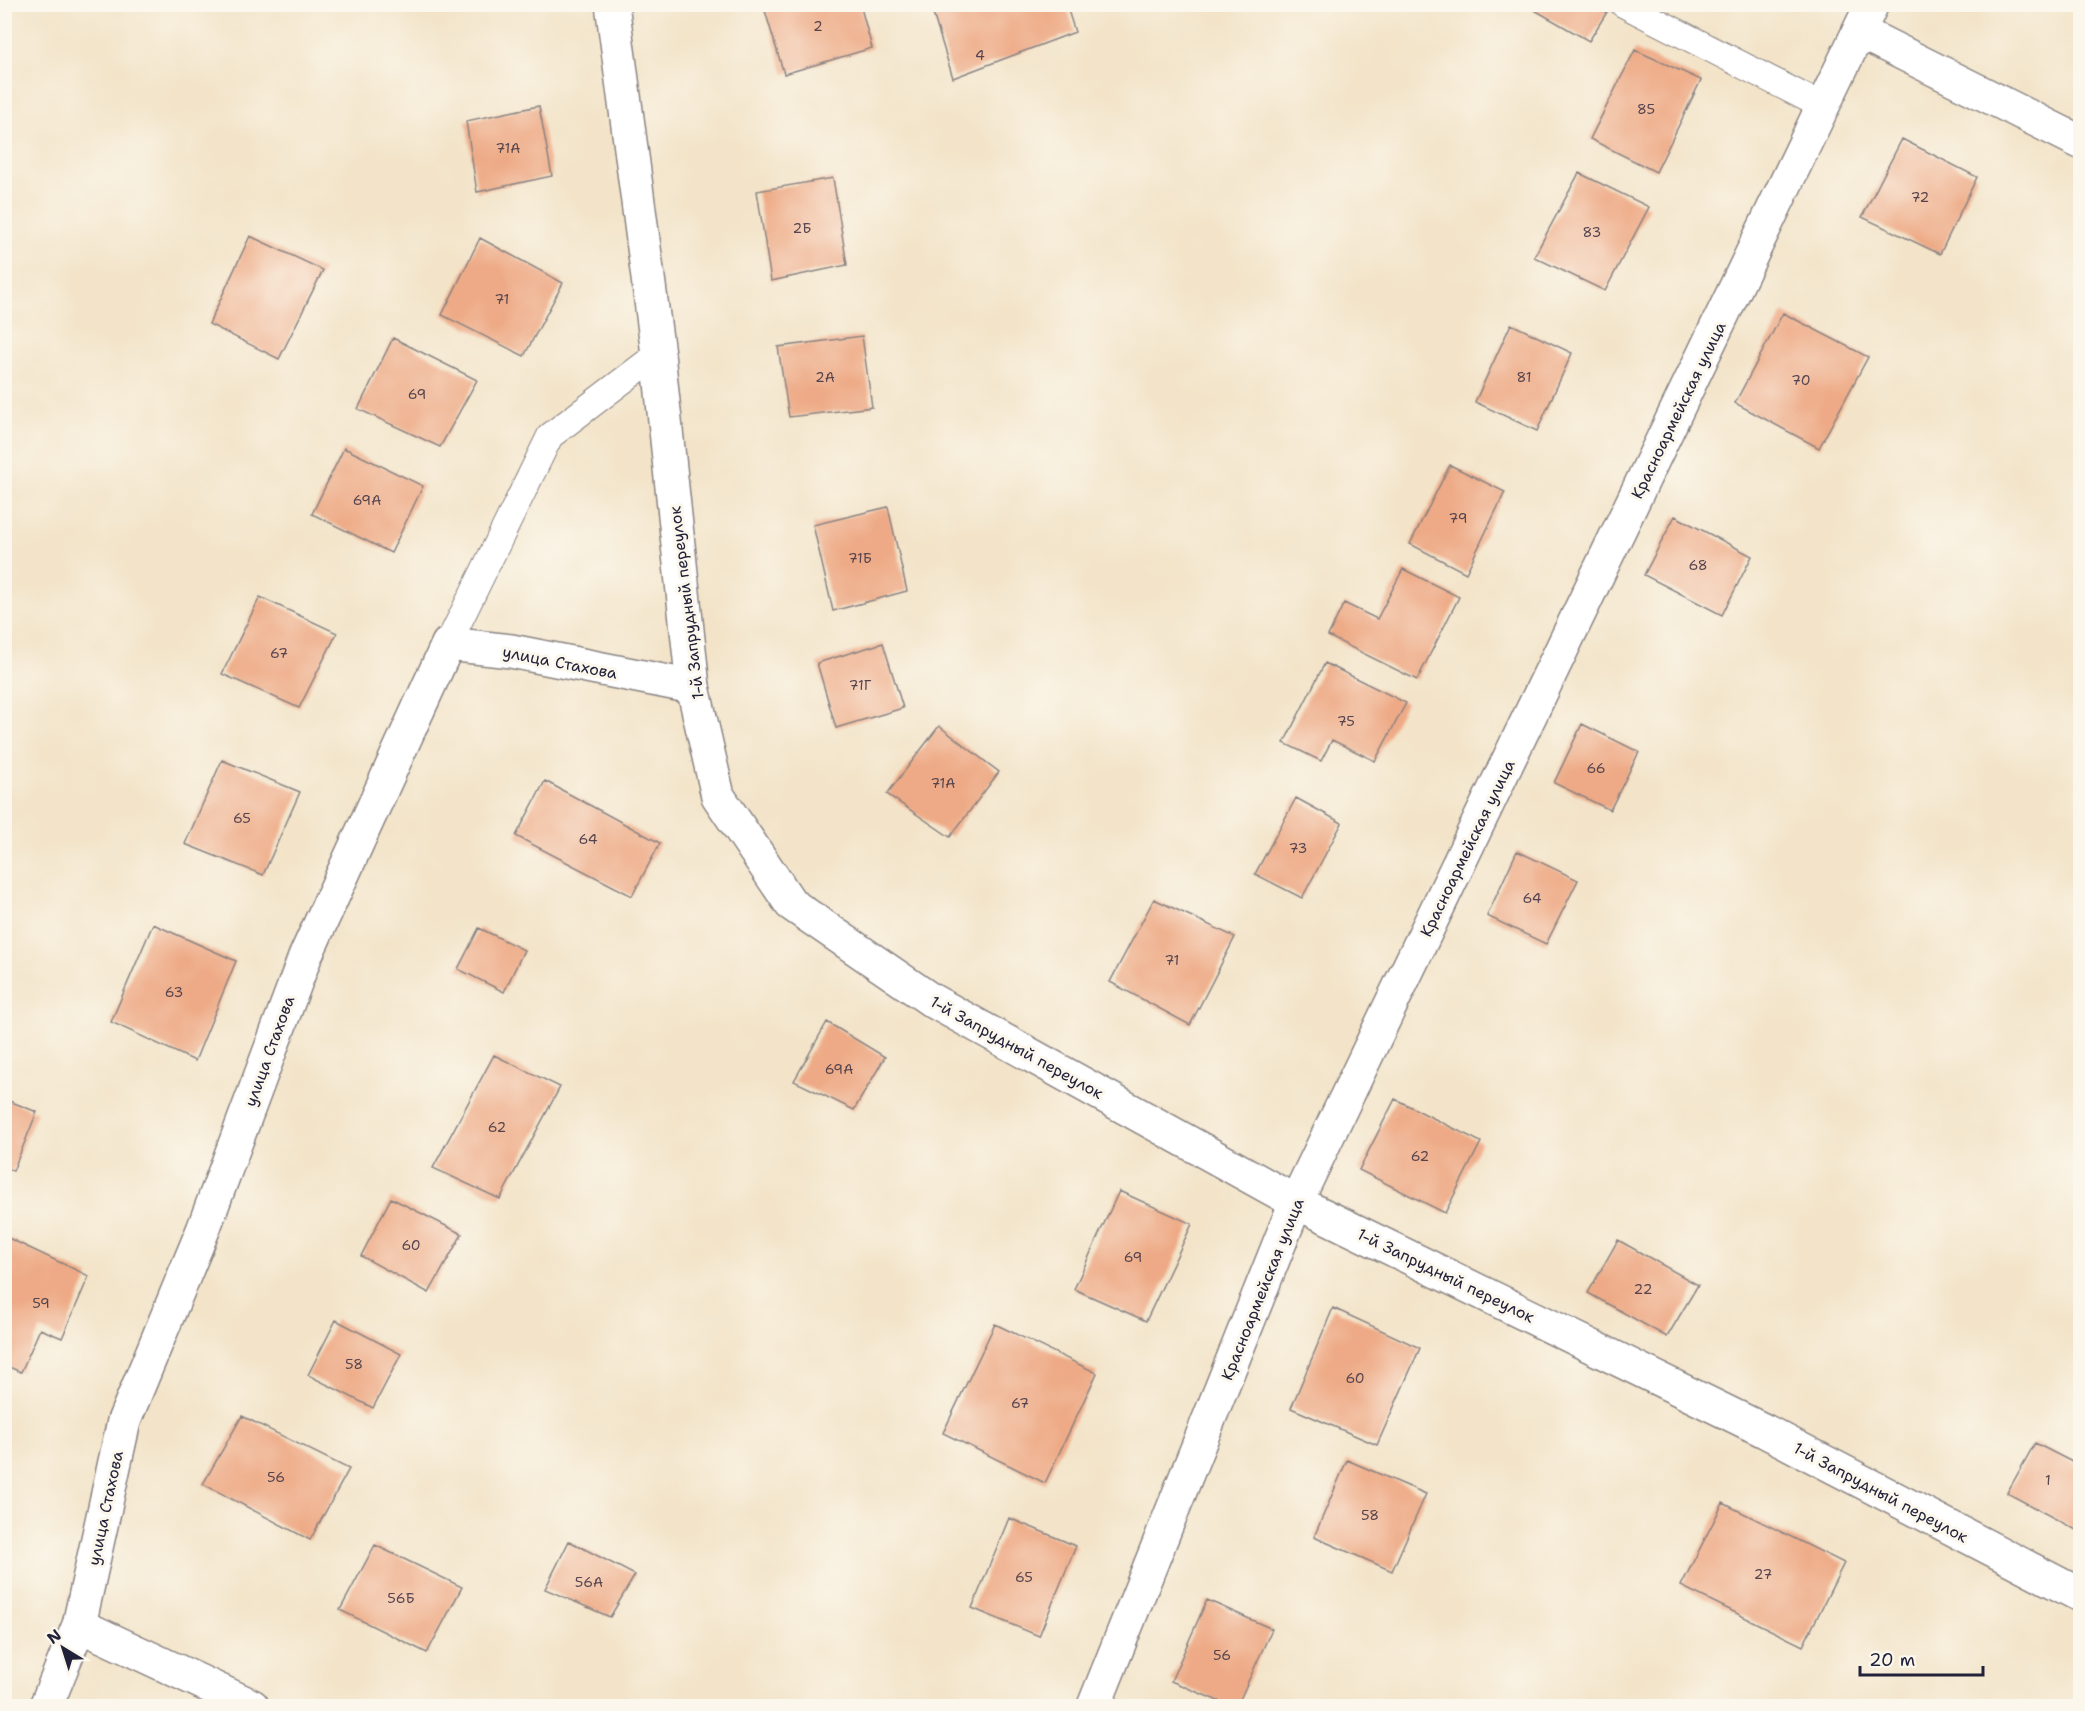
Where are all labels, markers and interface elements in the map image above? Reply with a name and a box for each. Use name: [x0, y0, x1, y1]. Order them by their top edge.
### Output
house number: 2: [813, 17, 823, 35]
house number: 4: [975, 46, 985, 64]
house number: 85: [1637, 100, 1655, 118]
house number: 71А: [495, 139, 521, 157]
house number: 72: [1911, 188, 1929, 206]
house number: 2Б: [792, 219, 812, 237]
house number: 83: [1583, 223, 1601, 241]
house number: 71: [495, 290, 509, 308]
street label: Красноармейская улица: [1626, 318, 1731, 502]
house number: 2А: [815, 368, 835, 386]
house number: 81: [1516, 368, 1532, 386]
house number: 70: [1791, 371, 1811, 389]
house number: 69: [408, 385, 426, 403]
house number: 69А: [353, 491, 381, 509]
street label: 1-й Запрудный переулок: [664, 505, 709, 701]
house number: 79: [1448, 509, 1468, 527]
house number: 71Б: [848, 549, 872, 567]
house number: 68: [1688, 556, 1708, 574]
street label: улица Стахова: [501, 641, 619, 684]
house number: 67: [270, 644, 288, 662]
house number: 71Г: [849, 676, 872, 694]
house number: 75: [1337, 712, 1355, 730]
street label: Красноармейская улица: [1415, 756, 1520, 940]
house number: 66: [1586, 759, 1606, 777]
house number: 71А: [930, 774, 956, 792]
house number: 65: [233, 809, 251, 827]
house number: 64: [578, 830, 598, 848]
house number: 73: [1289, 839, 1307, 857]
house number: 64: [1522, 889, 1542, 907]
house number: 71: [1165, 951, 1179, 969]
house number: 63: [165, 983, 183, 1001]
street label: 1-й Запрудный переулок: [927, 991, 1107, 1104]
street label: улица Стахова: [240, 993, 299, 1110]
house number: 69А: [825, 1060, 853, 1078]
house number: 62: [488, 1118, 506, 1136]
house number: 62: [1411, 1147, 1429, 1165]
street label: Красноармейская улица: [1216, 1195, 1309, 1383]
street label: 1-й Запрудный переулок: [1354, 1223, 1538, 1328]
house number: 60: [401, 1236, 421, 1254]
house number: 69: [1124, 1248, 1142, 1266]
house number: 22: [1634, 1280, 1652, 1298]
house number: 59: [32, 1294, 50, 1312]
house number: 58: [345, 1355, 363, 1373]
house number: 60: [1345, 1369, 1365, 1387]
house number: 67: [1011, 1394, 1029, 1412]
street label: 1-й Запрудный переулок: [1790, 1437, 1972, 1548]
street label: улица Стахова: [83, 1449, 128, 1567]
house number: 56: [267, 1468, 285, 1486]
house number: 1: [2045, 1471, 2051, 1489]
house number: 58: [1361, 1506, 1379, 1524]
house number: 27: [1754, 1565, 1772, 1583]
house number: 65: [1015, 1568, 1033, 1586]
house number: 56А: [575, 1573, 603, 1591]
house number: 56Б: [387, 1589, 415, 1607]
north arrow: [33, 1618, 93, 1678]
text: N: [43, 1624, 66, 1649]
scale bar: [1860, 1639, 1983, 1677]
house number: 56: [1213, 1646, 1231, 1664]
text: 20 m: [1869, 1648, 1915, 1672]

